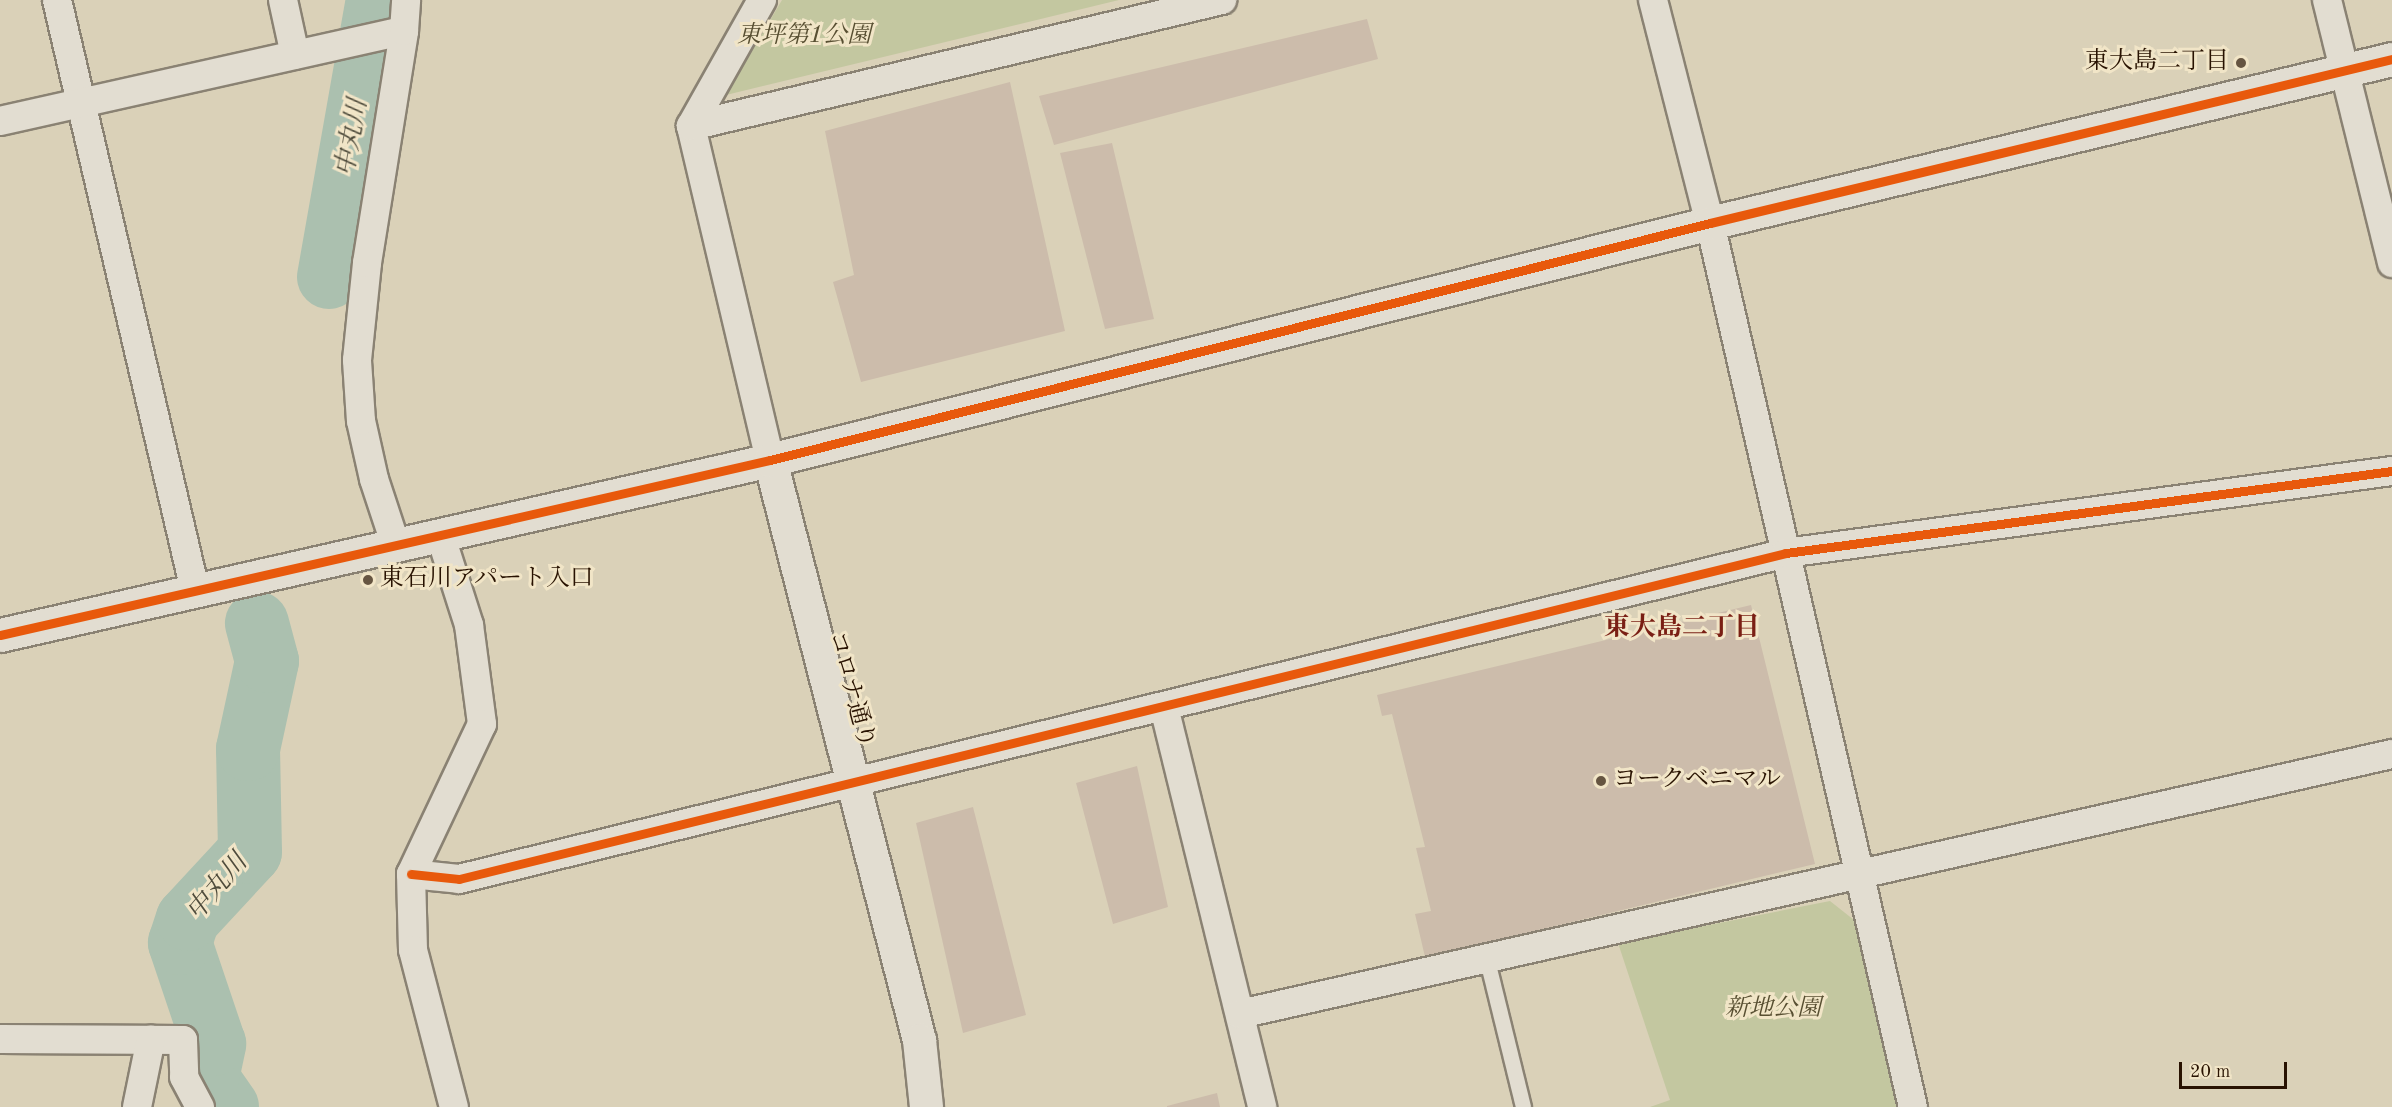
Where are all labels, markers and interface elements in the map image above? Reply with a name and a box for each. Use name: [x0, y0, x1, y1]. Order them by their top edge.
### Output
park label: 東坪第1公園: [737, 23, 871, 51]
place label: 東大島二丁目: [2085, 49, 2229, 77]
marker: 東大島二丁目: [2234, 56, 2248, 70]
water label: 中丸川: [331, 97, 375, 179]
place label: 東石川アパート入口: [380, 566, 596, 594]
marker: 東石川アパート入口: [361, 573, 375, 587]
district label: 東大島二丁目: [1604, 613, 1760, 645]
street label: コロナ通り: [821, 628, 879, 752]
place label: ヨークベニマル: [1613, 767, 1781, 795]
marker: ヨークベニマル: [1594, 774, 1608, 788]
water label: 中丸川: [181, 848, 255, 928]
park label: 新地公園: [1725, 996, 1821, 1024]
scale bar: [2182, 1050, 2290, 1088]
text: 20 m: [2190, 1063, 2230, 1081]

